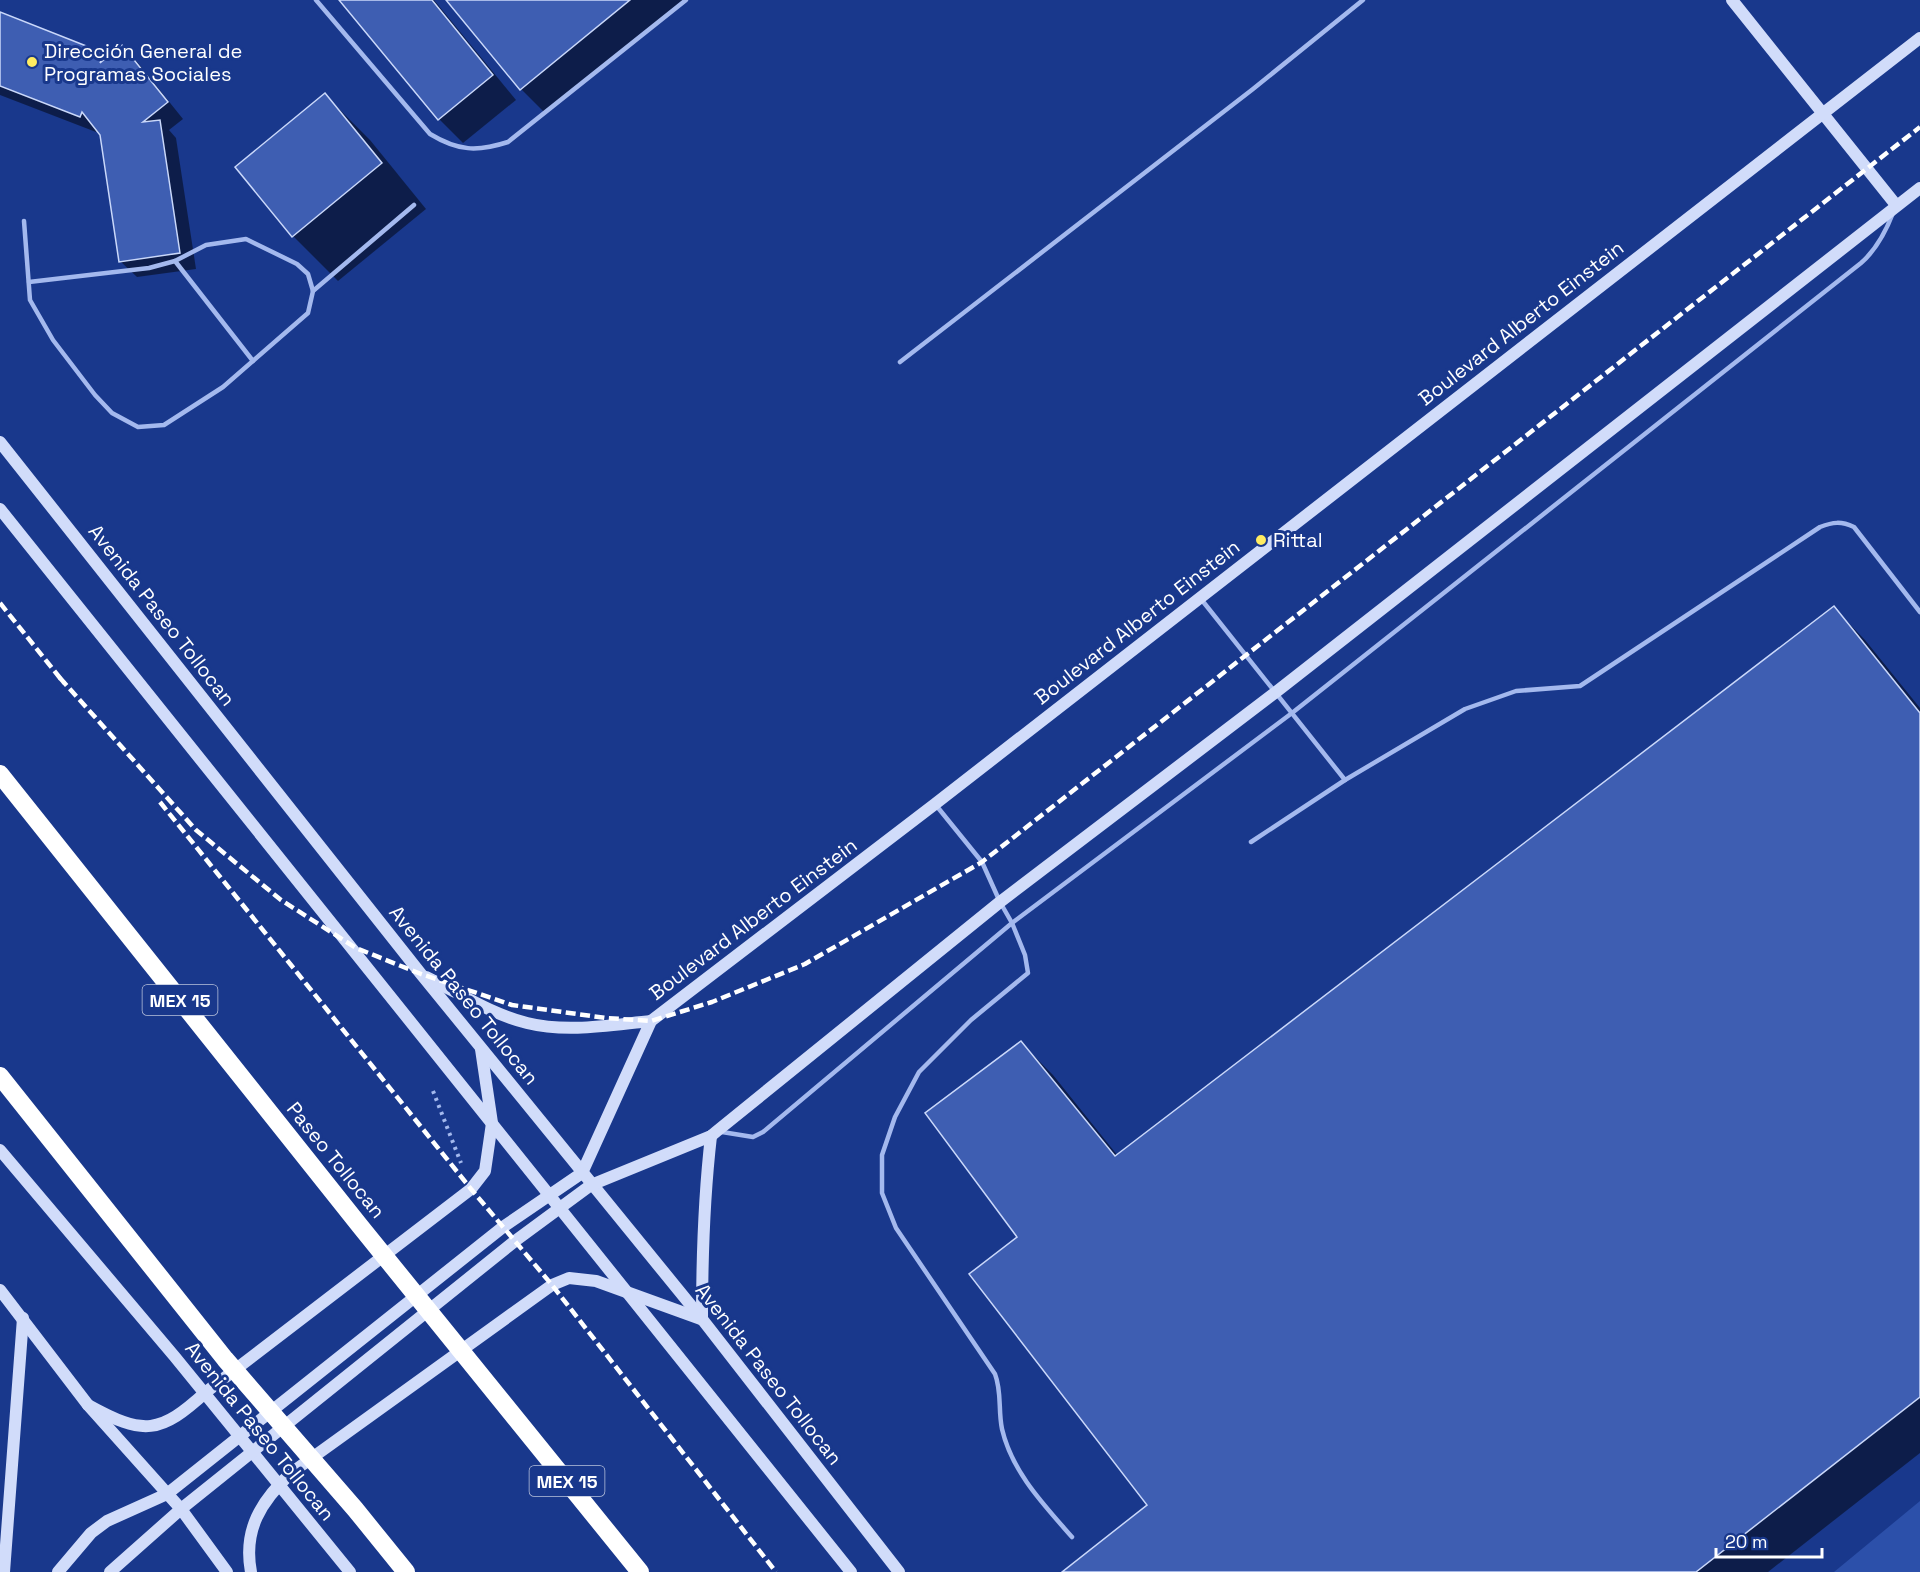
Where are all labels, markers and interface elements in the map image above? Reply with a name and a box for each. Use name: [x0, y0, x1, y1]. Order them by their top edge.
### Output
place label: Dirección General de Programas Sociales: [44, 38, 242, 87]
marker: Dirección General de Programas Sociales: [25, 55, 39, 69]
street label: Boulevard Alberto Einstein: [1413, 235, 1629, 411]
street label: Avenida Paseo Tollocan: [83, 519, 241, 711]
place label: Rittal: [1273, 527, 1323, 553]
marker: Rittal: [1254, 533, 1268, 547]
street label: Boulevard Alberto Einstein: [1029, 534, 1245, 710]
street label: Boulevard Alberto Einstein: [644, 832, 862, 1006]
street label: Avenida Paseo Tollocan: [384, 900, 544, 1090]
road number: MEX 15: [142, 985, 218, 1015]
street label: Paseo Tollocan: [281, 1096, 391, 1224]
street label: Avenida Paseo Tollocan: [690, 1278, 848, 1470]
street label: Avenida Paseo Tollocan: [180, 1336, 340, 1526]
road number: MEX 15: [530, 1466, 604, 1496]
scale bar: [1716, 1521, 1822, 1559]
text: 20 m: [1725, 1530, 1768, 1553]

